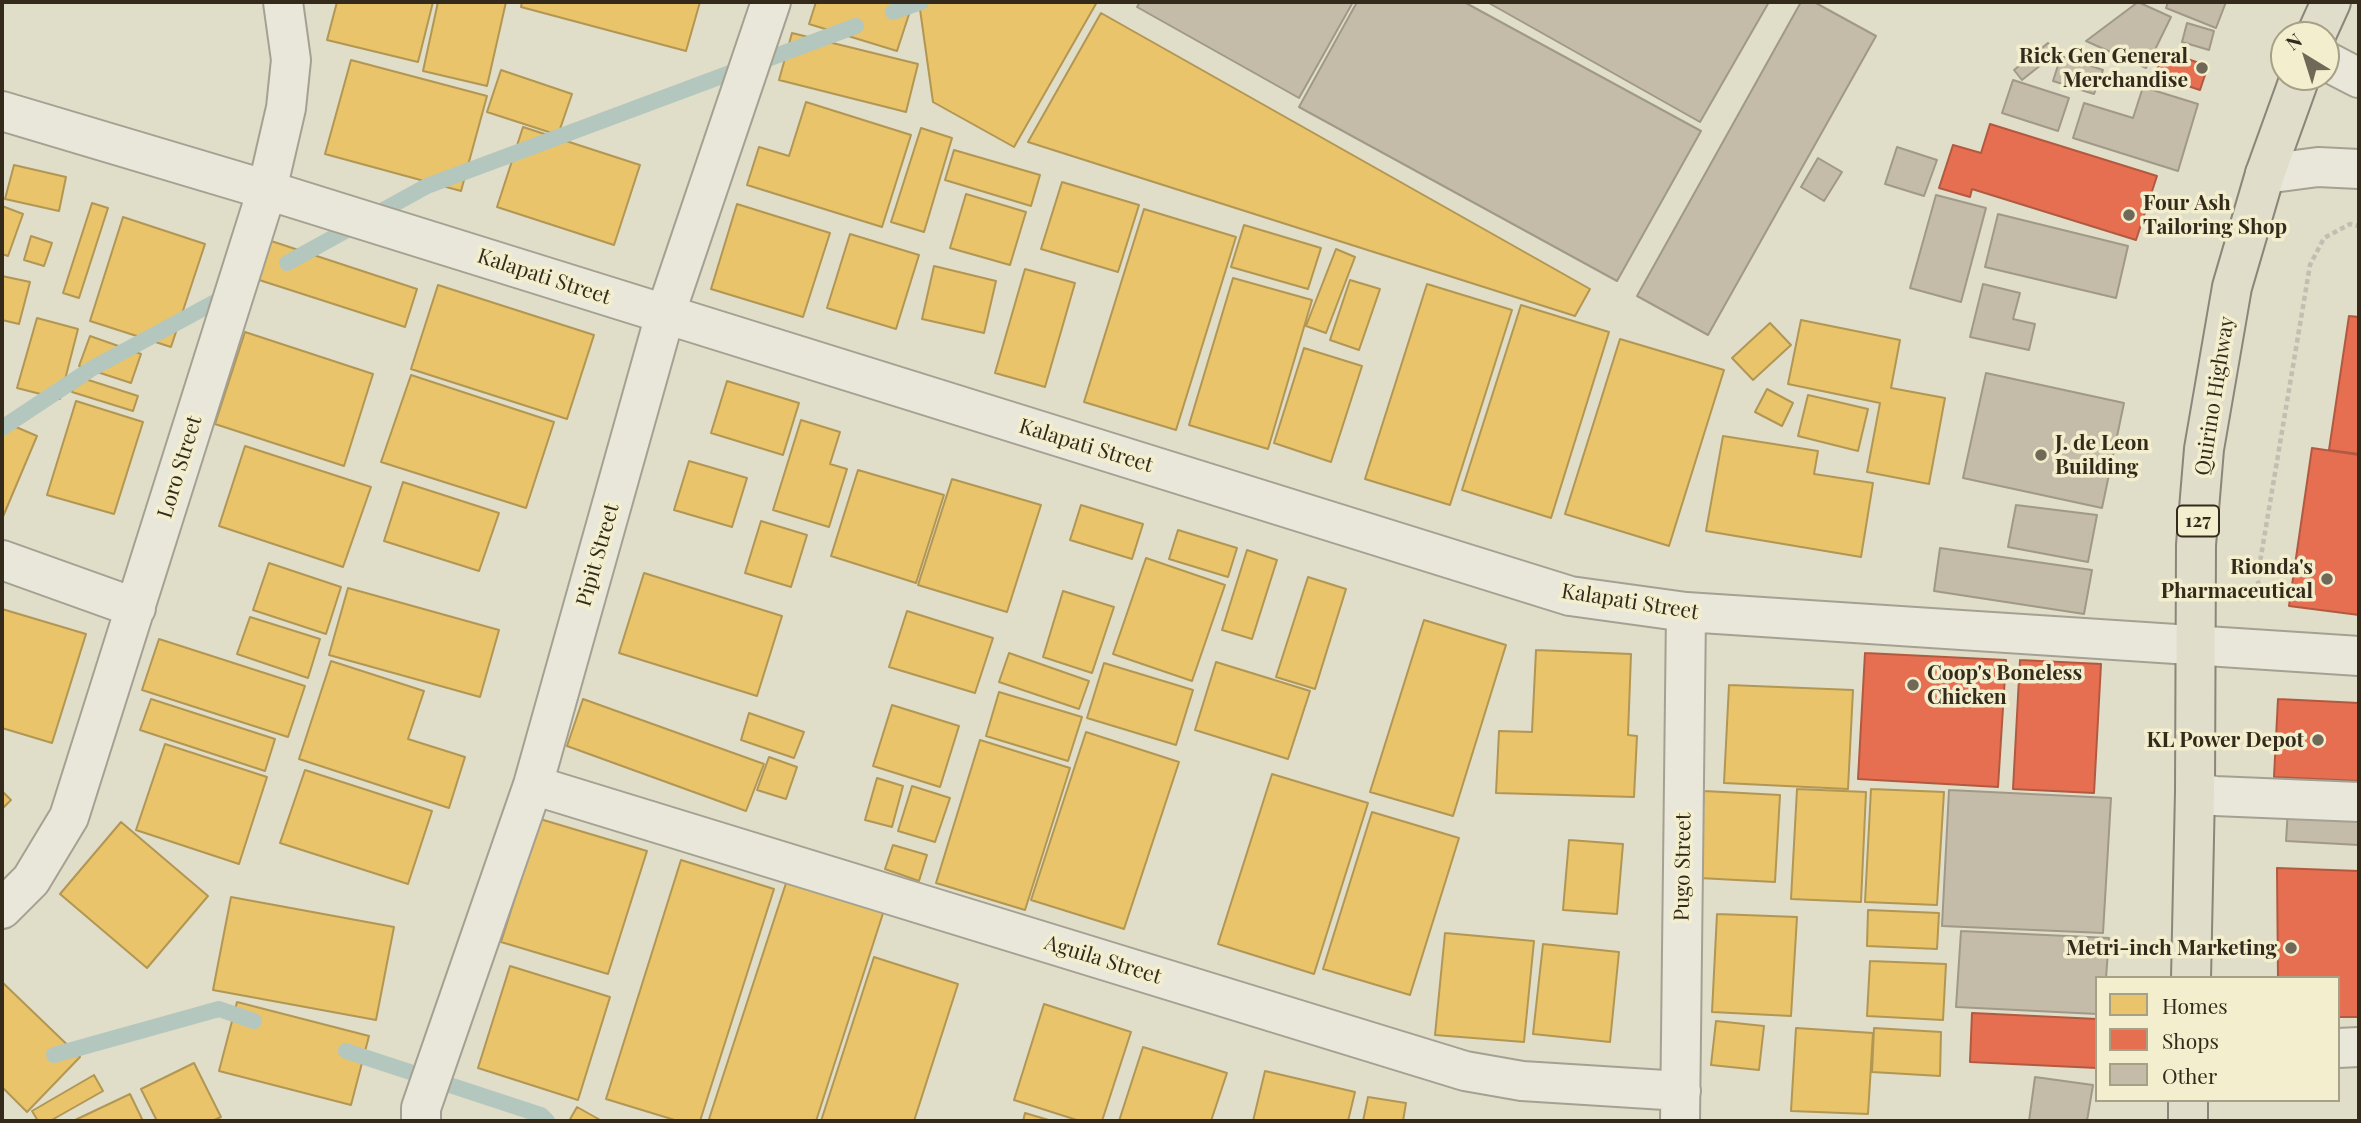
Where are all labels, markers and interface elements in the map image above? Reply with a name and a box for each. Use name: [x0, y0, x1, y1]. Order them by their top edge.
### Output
north arrow: [2270, 21, 2340, 91]
text: N: [2280, 27, 2307, 55]
place label: Rick Gen General Merchandise: [2019, 43, 2188, 93]
marker: Rick Gen General Merchandise: [2194, 60, 2210, 76]
place label: Four Ash Tailoring Shop: [2143, 190, 2287, 240]
marker: Four Ash Tailoring Shop: [2121, 207, 2137, 223]
street label: Kalapati Street: [474, 244, 614, 310]
street label: Quirino Highway: [2190, 315, 2240, 477]
street label: Loro Street: [152, 413, 208, 521]
street label: Kalapati Street: [1016, 414, 1156, 478]
place label: J. de Leon Building: [2055, 430, 2149, 480]
marker: J. de Leon Building: [2033, 447, 2049, 463]
street label: Pipit Street: [571, 501, 625, 609]
road number: 127: [2177, 506, 2219, 536]
place label: Rionda's Pharmaceutical: [2161, 554, 2313, 604]
marker: Rionda's Pharmaceutical: [2319, 571, 2335, 587]
street label: Kalapati Street: [1560, 579, 1700, 625]
place label: Coop's Boneless Chicken: [1927, 660, 2082, 710]
marker: Coop's Boneless Chicken: [1905, 677, 1921, 693]
place label: KL Power Depot: [2146, 727, 2304, 753]
marker: KL Power Depot: [2310, 732, 2326, 748]
street label: Pugo Street: [1669, 813, 1697, 921]
street label: Aguila Street: [1042, 930, 1164, 990]
place label: Metri-inch Marketing: [2066, 935, 2277, 961]
marker: Metri-inch Marketing: [2283, 940, 2299, 956]
legend: [2095, 976, 2340, 1102]
text: Homes: [2162, 991, 2228, 1019]
text: Shops: [2162, 1026, 2219, 1054]
text: Other: [2162, 1061, 2217, 1089]

